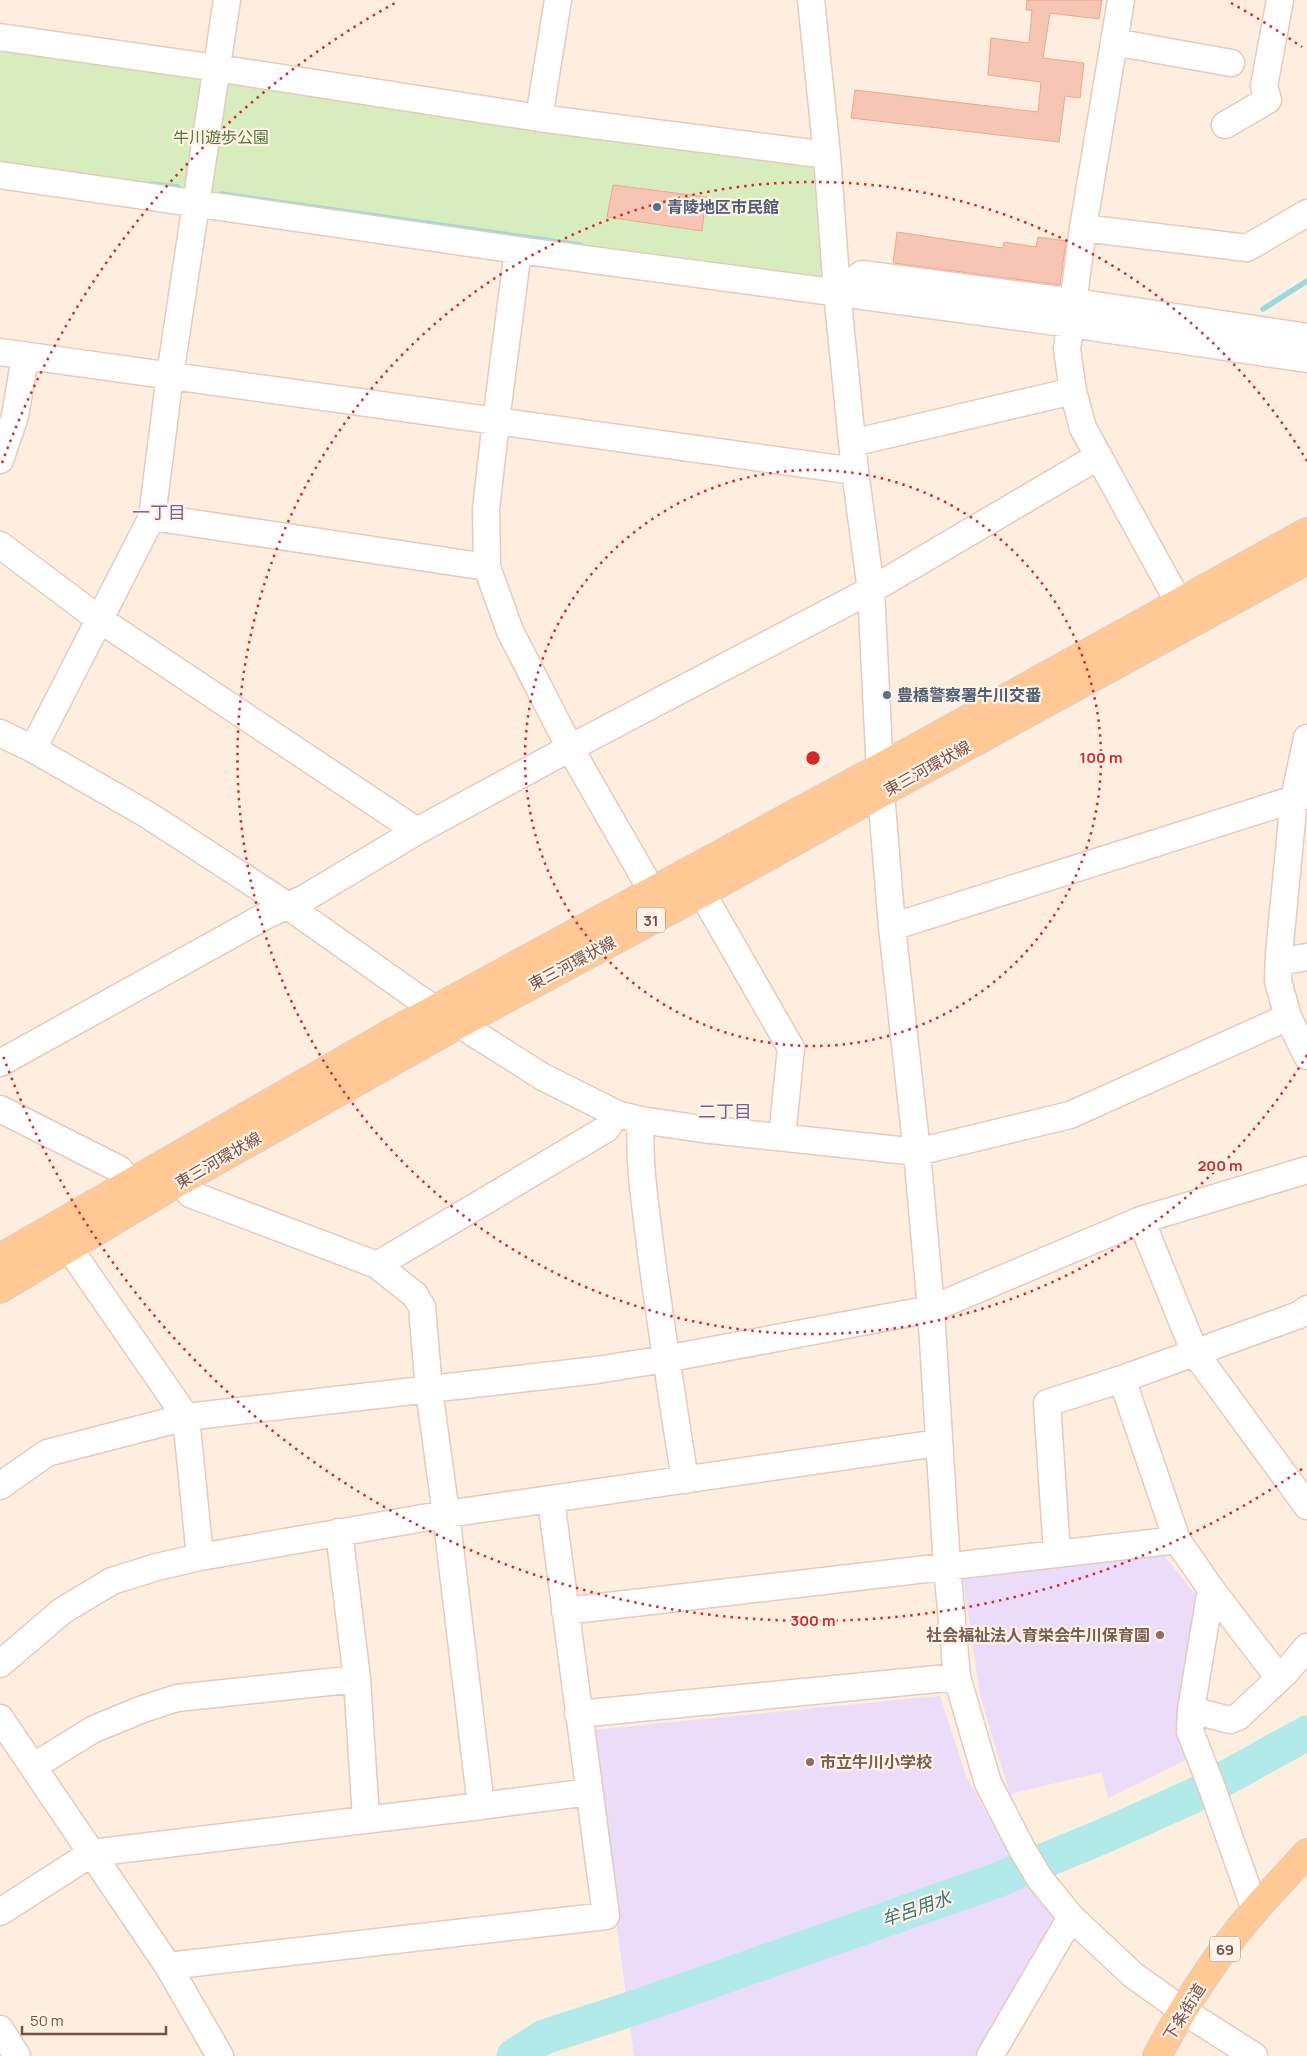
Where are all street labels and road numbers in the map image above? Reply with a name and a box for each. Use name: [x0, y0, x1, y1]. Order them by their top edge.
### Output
street label: 東三河環状線: [880, 735, 974, 801]
road number: 31: [637, 908, 665, 932]
street label: 東三河環状線: [524, 931, 620, 995]
street label: 東三河環状線: [171, 1126, 265, 1194]
road number: 69: [1210, 1936, 1240, 1962]
street label: 下条街道: [1158, 1979, 1210, 2045]

